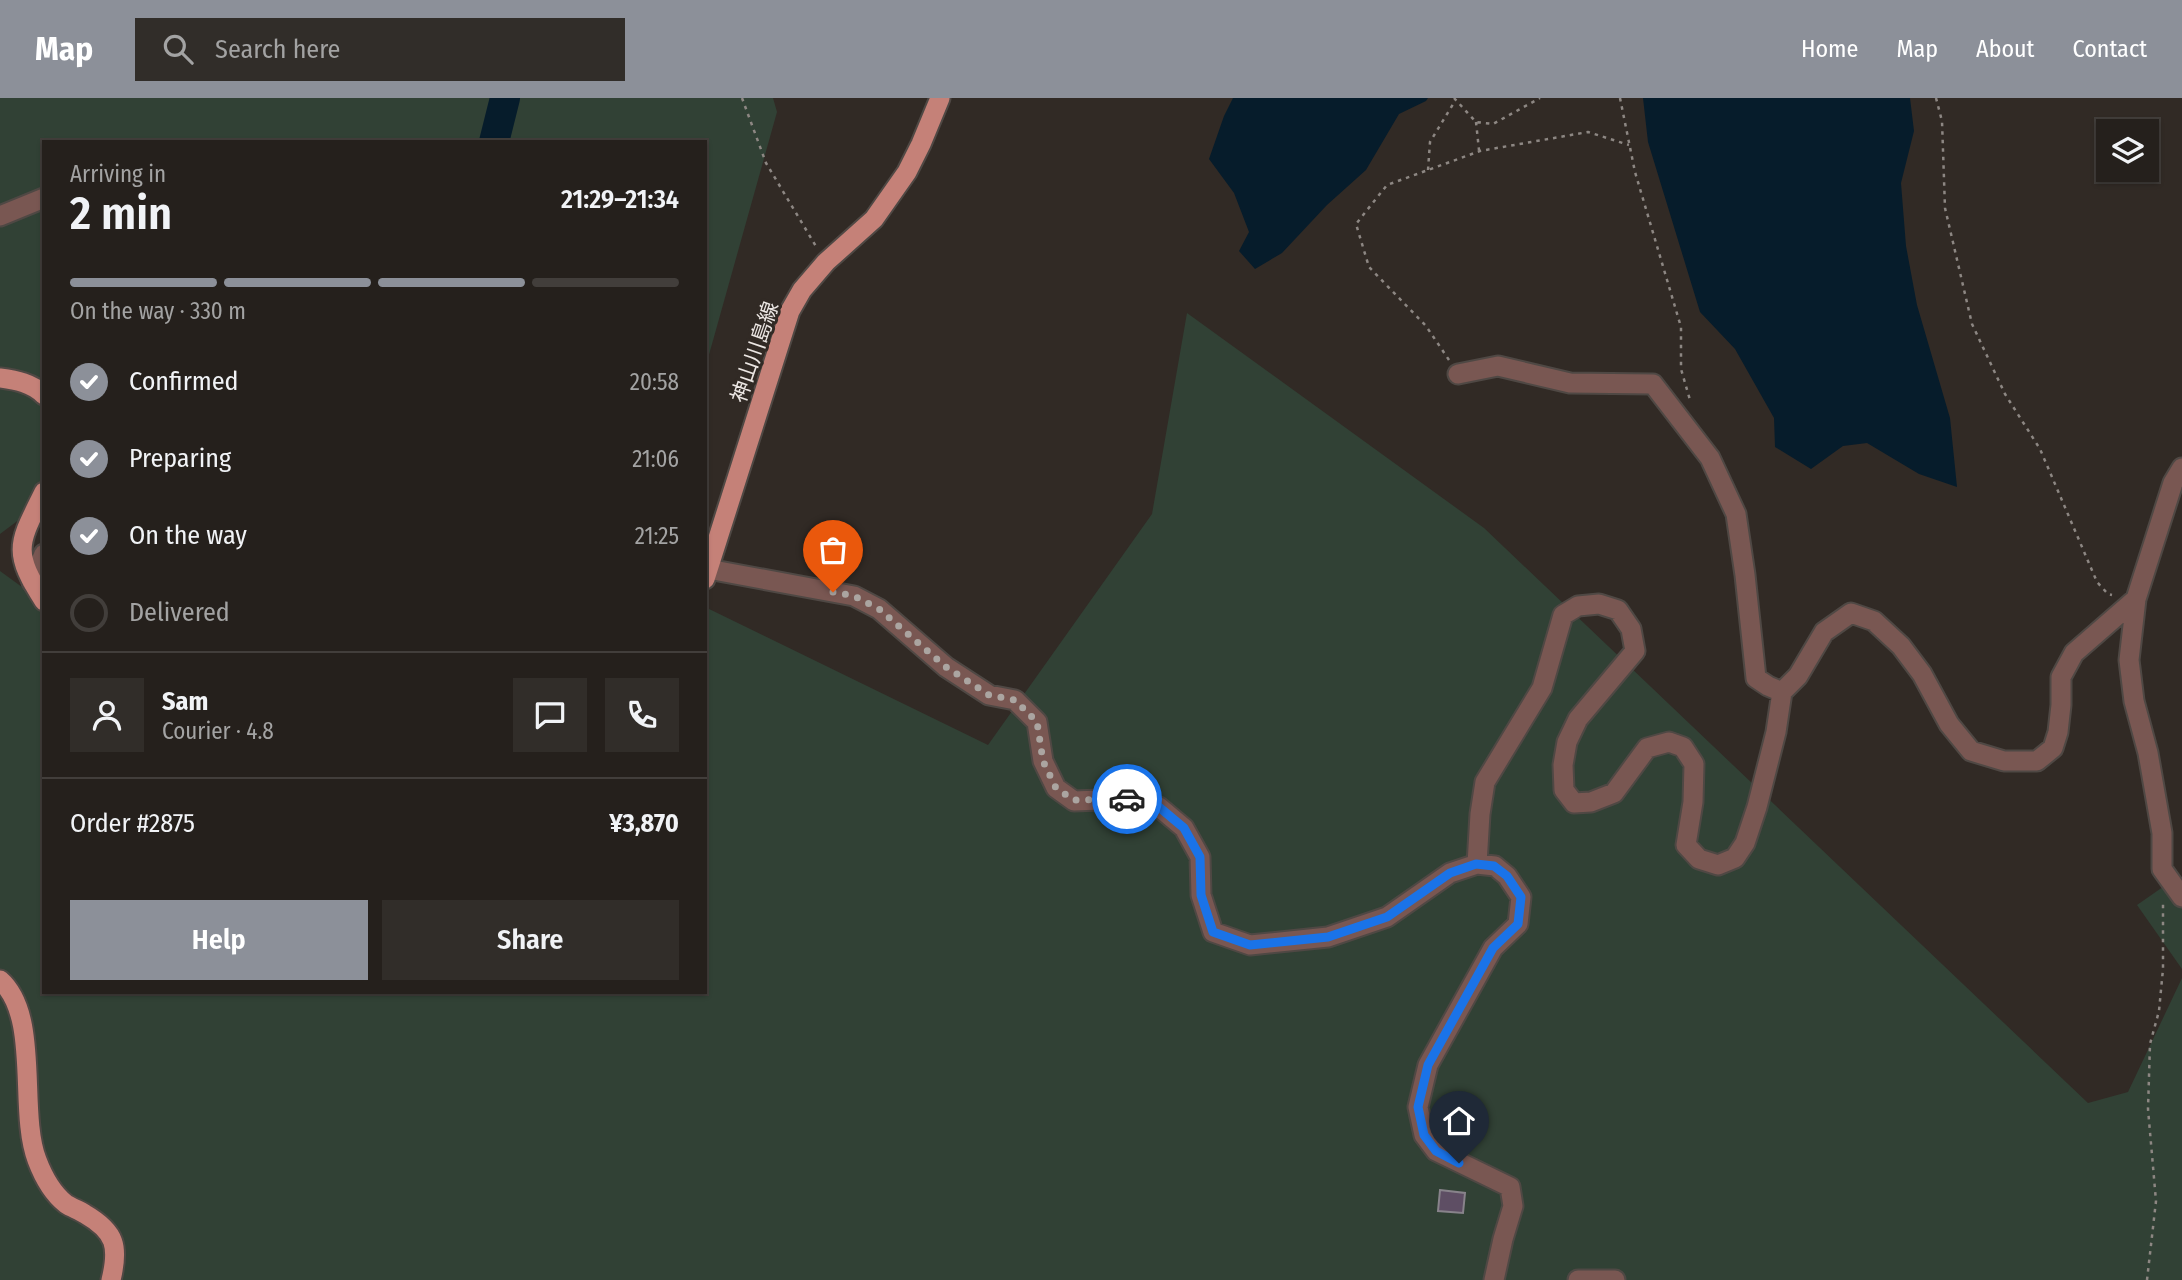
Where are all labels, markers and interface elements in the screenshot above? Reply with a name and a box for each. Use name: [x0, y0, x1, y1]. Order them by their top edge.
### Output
search box: [135, 18, 625, 81]
text: Map: [35, 29, 93, 69]
icon: search: [159, 30, 197, 68]
text: Search here: [215, 34, 340, 65]
text: Home: [1801, 35, 1858, 63]
text: Map: [1896, 35, 1938, 63]
text: About: [1976, 35, 2034, 63]
text: Contact: [2072, 35, 2147, 63]
map controls: [2096, 119, 2159, 182]
button: layers: [2096, 119, 2159, 182]
text: Arriving in: [70, 160, 166, 188]
text: 21:29–21:34: [561, 184, 679, 215]
text: 2 min: [70, 186, 172, 241]
text: On the way · 330 m: [70, 297, 246, 325]
street label: 神山川島線: [726, 298, 784, 406]
icon: check: [70, 363, 108, 401]
text: Confirmed: [129, 366, 239, 397]
text: 20:58: [630, 368, 679, 396]
icon: check: [70, 440, 108, 478]
text: Preparing: [129, 443, 231, 474]
text: 21:06: [632, 445, 679, 473]
icon: check: [70, 517, 108, 555]
text: On the way: [129, 520, 247, 551]
pin: [803, 520, 863, 592]
text: 21:25: [635, 522, 679, 550]
icon: bag: [814, 531, 852, 569]
text: Delivered: [129, 597, 230, 628]
button: person: [70, 678, 144, 752]
button: chat: [513, 678, 587, 752]
button: phone: [605, 678, 679, 752]
text: Sam: [162, 686, 208, 717]
text: Courier · 4.8: [162, 717, 274, 745]
courier: [1092, 764, 1162, 834]
icon: car: [1108, 780, 1146, 818]
text: Order #2875: [70, 808, 195, 839]
text: ¥3,870: [609, 808, 679, 839]
button: Help: [70, 900, 368, 980]
button: Share: [382, 900, 679, 980]
pin: [1429, 1091, 1489, 1163]
icon: home: [1440, 1102, 1478, 1140]

